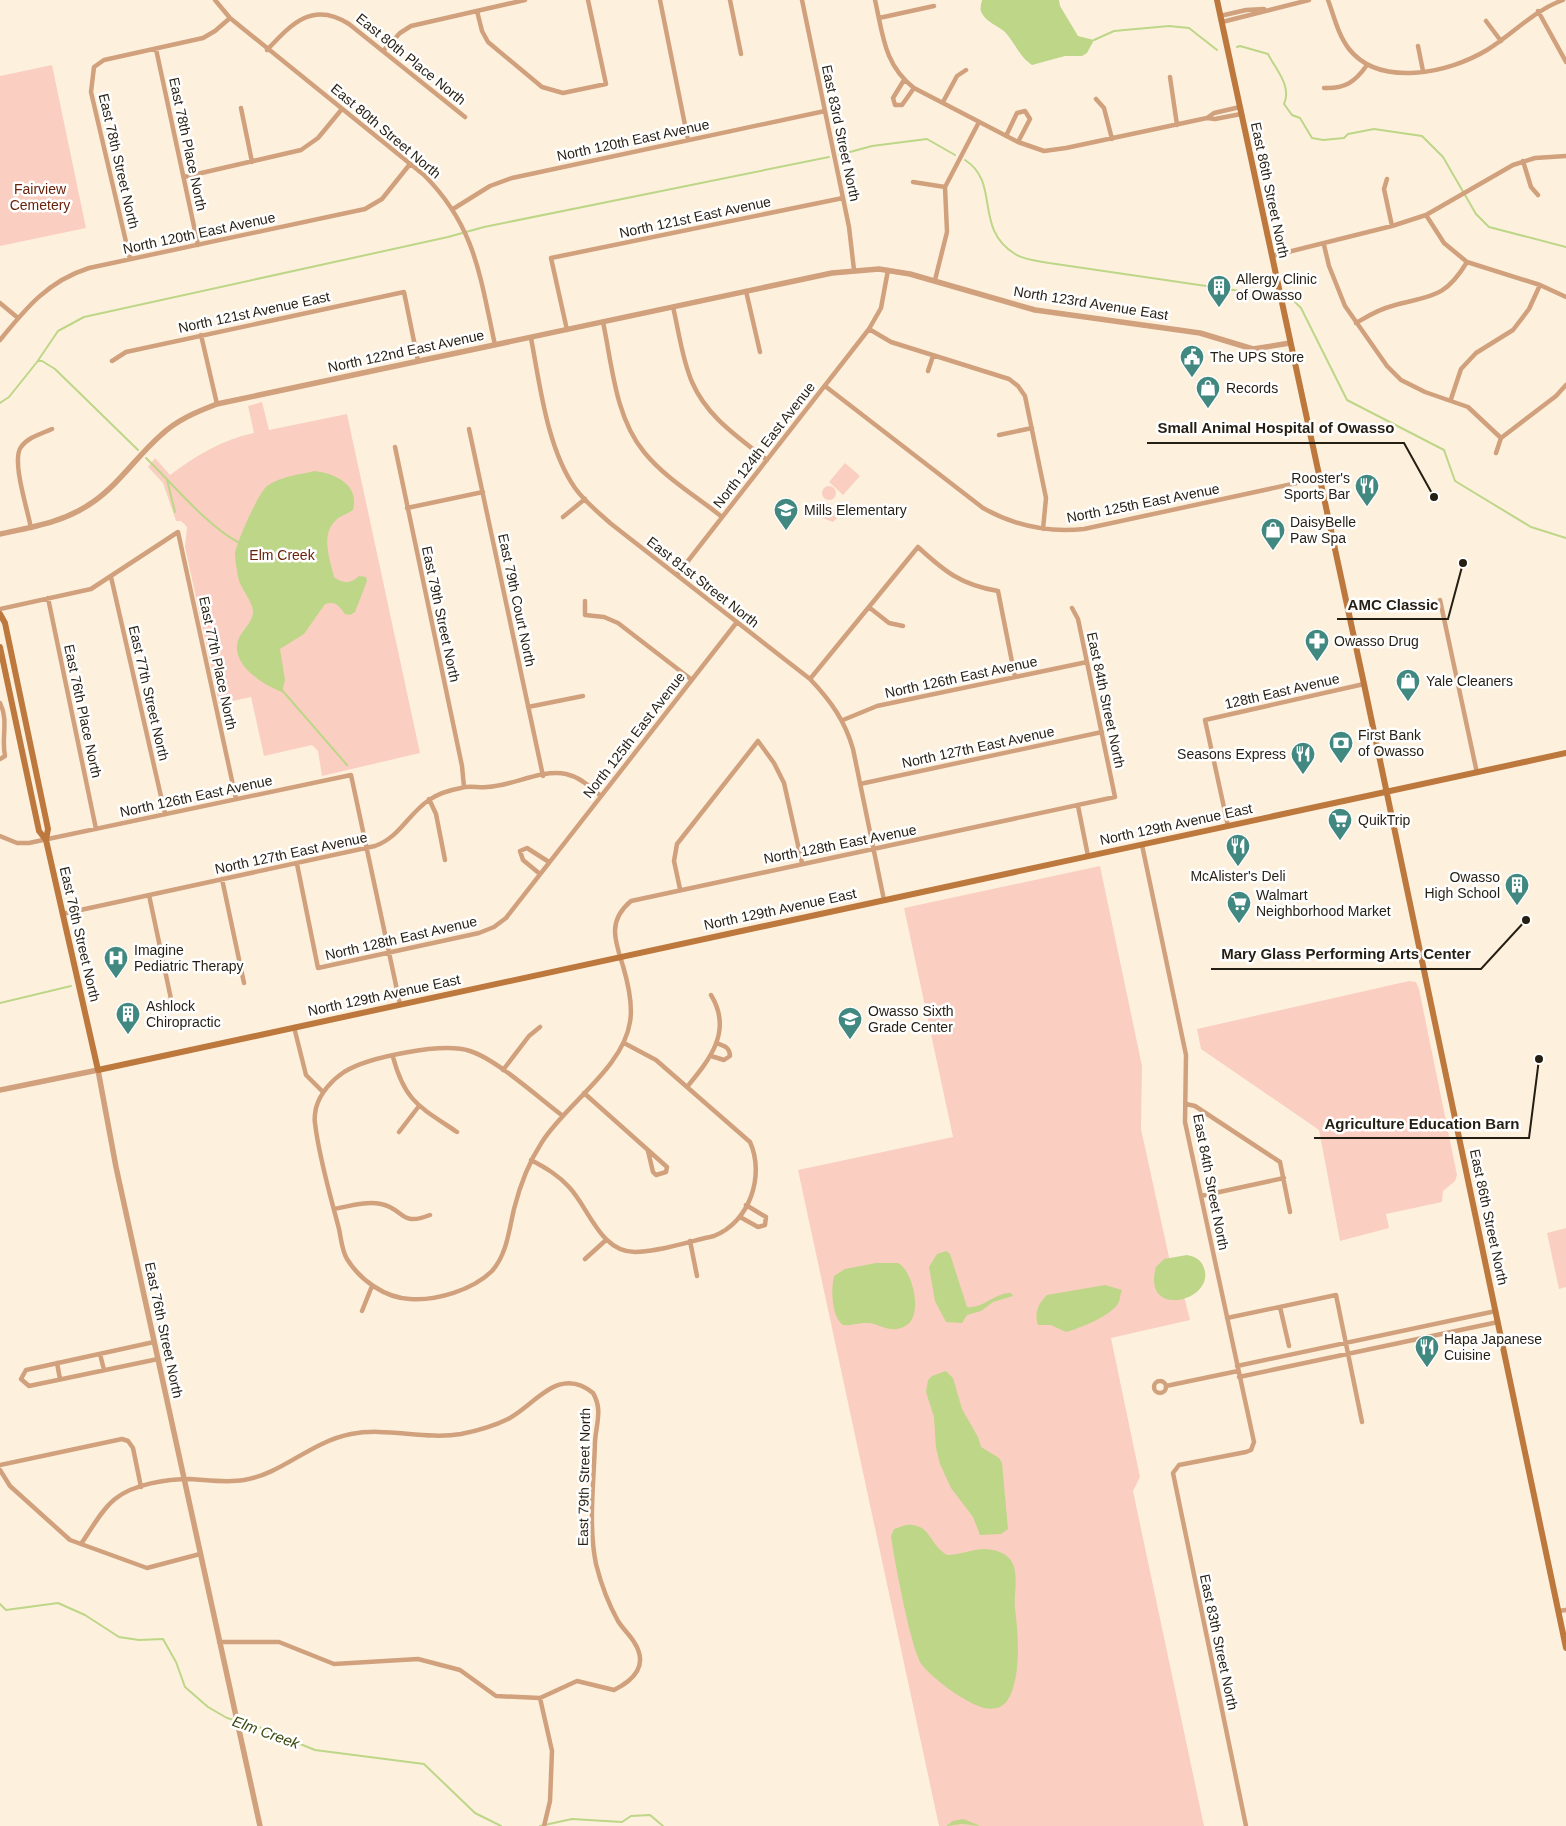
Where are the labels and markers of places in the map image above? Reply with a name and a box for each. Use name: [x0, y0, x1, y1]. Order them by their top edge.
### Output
place label: Allergy Clinic of Owasso: [1236, 271, 1317, 303]
building icon: Allergy Clinic of Owasso: [1206, 274, 1232, 308]
public building icon: The UPS Store: [1179, 344, 1205, 378]
place label: The UPS Store: [1210, 349, 1304, 365]
shop icon: Records: [1195, 375, 1221, 409]
place label: Records: [1226, 380, 1278, 396]
callout: Small Animal Hospital of Owasso: [1147, 413, 1404, 443]
place label: Rooster's Sports Bar: [1284, 470, 1350, 502]
restaurant icon: Rooster's Sports Bar: [1354, 473, 1380, 507]
school or university icon: Mills Elementary: [773, 497, 799, 531]
place label: Mills Elementary: [804, 502, 907, 518]
place label: DaisyBelle Paw Spa: [1290, 514, 1356, 546]
shop icon: DaisyBelle Paw Spa: [1260, 517, 1286, 551]
callout: AMC Classic: [1337, 589, 1448, 619]
pharmacy icon: Owasso Drug: [1304, 628, 1330, 662]
place label: Owasso Drug: [1334, 633, 1419, 649]
shop icon: Yale Cleaners: [1395, 668, 1421, 702]
place label: Yale Cleaners: [1426, 673, 1513, 689]
place label: First Bank of Owasso: [1358, 727, 1424, 759]
bank icon: First Bank of Owasso: [1328, 730, 1354, 764]
restaurant icon: Seasons Express: [1290, 741, 1316, 775]
place label: Seasons Express: [1177, 746, 1286, 762]
supermarket icon: QuikTrip: [1327, 807, 1353, 841]
place label: QuikTrip: [1358, 812, 1411, 828]
restaurant icon: McAlister's Deli: [1225, 833, 1251, 867]
place label: McAlister's Deli: [1190, 868, 1286, 884]
place label: Owasso High School: [1425, 869, 1500, 901]
building icon: Owasso High School: [1504, 872, 1530, 906]
place label: Walmart Neighborhood Market: [1256, 887, 1391, 919]
supermarket icon: Walmart Neighborhood Market: [1226, 890, 1252, 924]
callout: Mary Glass Performing Arts Center: [1211, 939, 1481, 969]
place label: Imagine Pediatric Therapy: [134, 942, 243, 974]
hospital icon: Imagine Pediatric Therapy: [103, 945, 129, 979]
place label: Ashlock Chiropractic: [146, 998, 221, 1030]
building icon: Ashlock Chiropractic: [115, 1001, 141, 1035]
place label: Owasso Sixth Grade Center: [868, 1003, 954, 1035]
school or university icon: Owasso Sixth Grade Center: [837, 1006, 863, 1040]
callout: Agriculture Education Barn: [1314, 1108, 1529, 1138]
place label: Hapa Japanese Cuisine: [1444, 1331, 1542, 1363]
restaurant icon: Hapa Japanese Cuisine: [1414, 1334, 1440, 1368]

